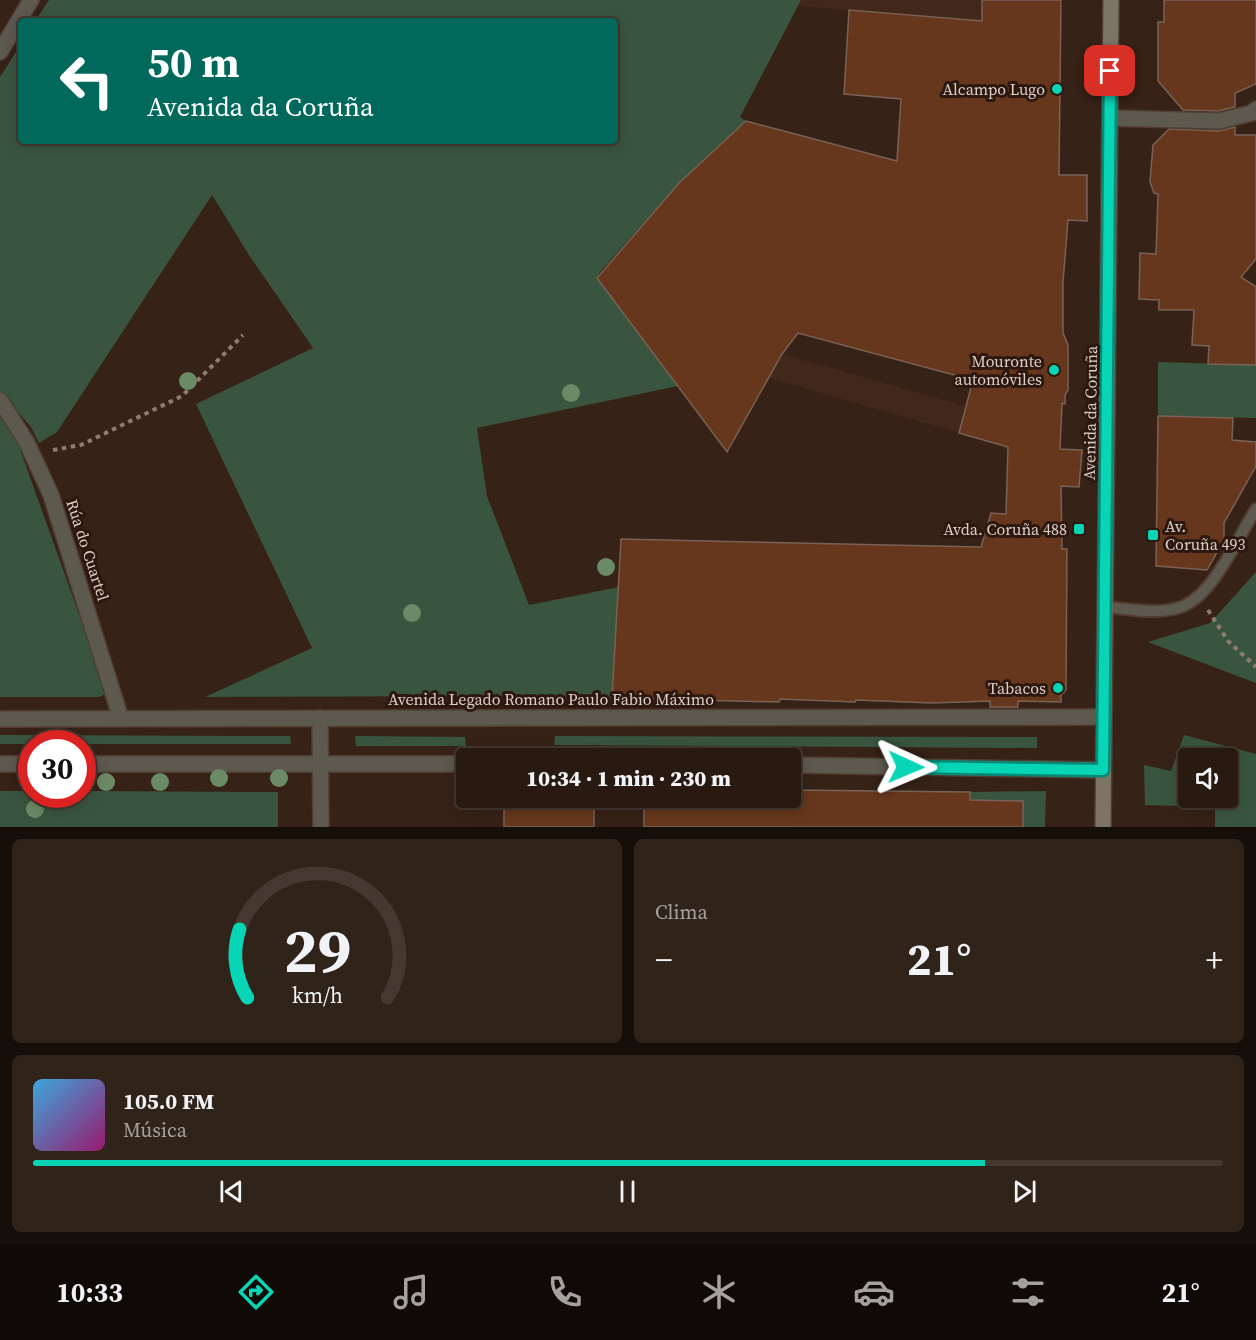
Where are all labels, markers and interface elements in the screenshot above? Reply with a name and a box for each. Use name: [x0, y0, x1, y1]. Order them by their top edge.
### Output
text: 50 m: [147, 33, 240, 91]
icon: left: [48, 42, 126, 120]
pin: [1084, 45, 1135, 96]
icon: arrive: [1093, 54, 1126, 87]
place label: Alcampo Lugo: [942, 78, 1045, 100]
marker: Alcampo Lugo: [1050, 82, 1064, 96]
text: Avenida da Coruña: [147, 88, 374, 125]
street label: Avenida da Coruña: [1078, 345, 1102, 480]
place label: Mouronte automóviles: [955, 350, 1042, 390]
marker: Mouronte automóviles: [1047, 363, 1061, 377]
street label: Rúa do Cuartel: [61, 496, 115, 604]
place label: Av. Coruña 493: [1165, 515, 1246, 555]
place label: Avda. Coruña 488: [943, 518, 1067, 540]
marker: Avda. Coruña 488: [1072, 522, 1086, 536]
marker: Av. Coruña 493: [1146, 528, 1160, 542]
place label: Tabacos: [988, 677, 1046, 699]
marker: Tabacos: [1051, 681, 1065, 695]
street label: Avenida Legado Romano Paulo Fabio Máximo: [388, 688, 714, 710]
speed limit sign: 30: [18, 730, 96, 808]
position arrow: [874, 735, 938, 799]
map controls: [1178, 748, 1238, 808]
button: sound: [1178, 748, 1238, 808]
text: 10:34 · 1 min · 230 m: [526, 763, 731, 793]
text: Clima: [655, 898, 708, 926]
text: 29: [283, 907, 351, 993]
text: 21°: [907, 928, 971, 990]
text: −: [655, 937, 673, 982]
text: +: [1205, 937, 1223, 982]
text: km/h: [291, 981, 343, 1010]
text: 105.0 FM: [123, 1086, 214, 1116]
text: Música: [123, 1116, 187, 1144]
icon: previous: [215, 1175, 248, 1208]
icon: pause: [611, 1175, 644, 1208]
icon: next: [1008, 1175, 1041, 1208]
icon: directions: [235, 1271, 277, 1313]
icon: music: [390, 1271, 432, 1313]
icon: phone: [544, 1271, 586, 1313]
icon: climate: [698, 1271, 740, 1313]
icon: car: [853, 1271, 895, 1313]
icon: filters: [1007, 1271, 1049, 1313]
text: 10:33: [56, 1274, 123, 1311]
text: 21°: [1162, 1274, 1200, 1311]

